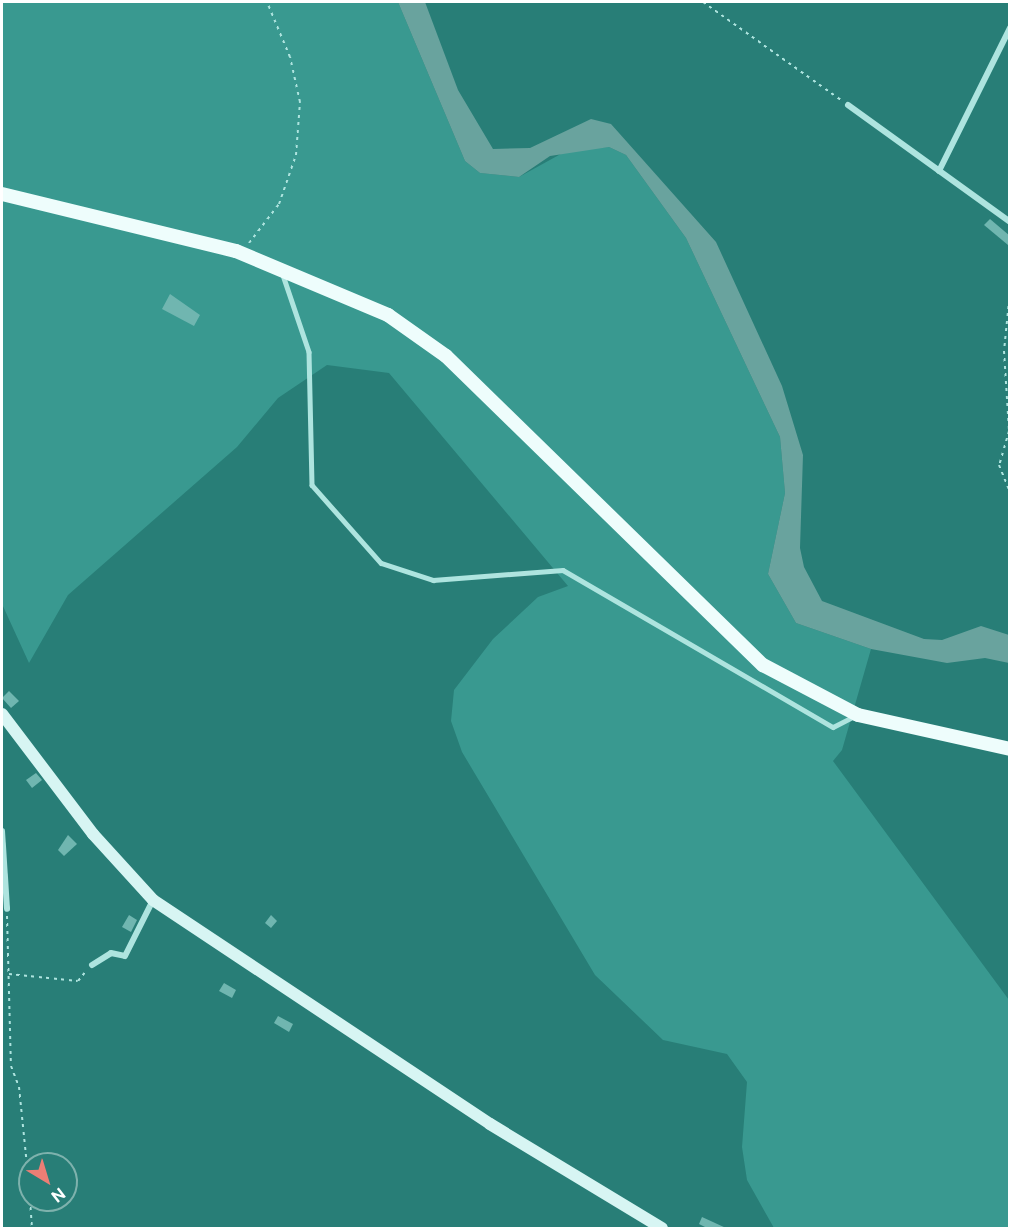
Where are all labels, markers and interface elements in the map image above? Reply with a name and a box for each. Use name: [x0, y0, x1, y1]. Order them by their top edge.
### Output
north arrow: [18, 1152, 78, 1212]
text: N: [47, 1184, 69, 1206]

